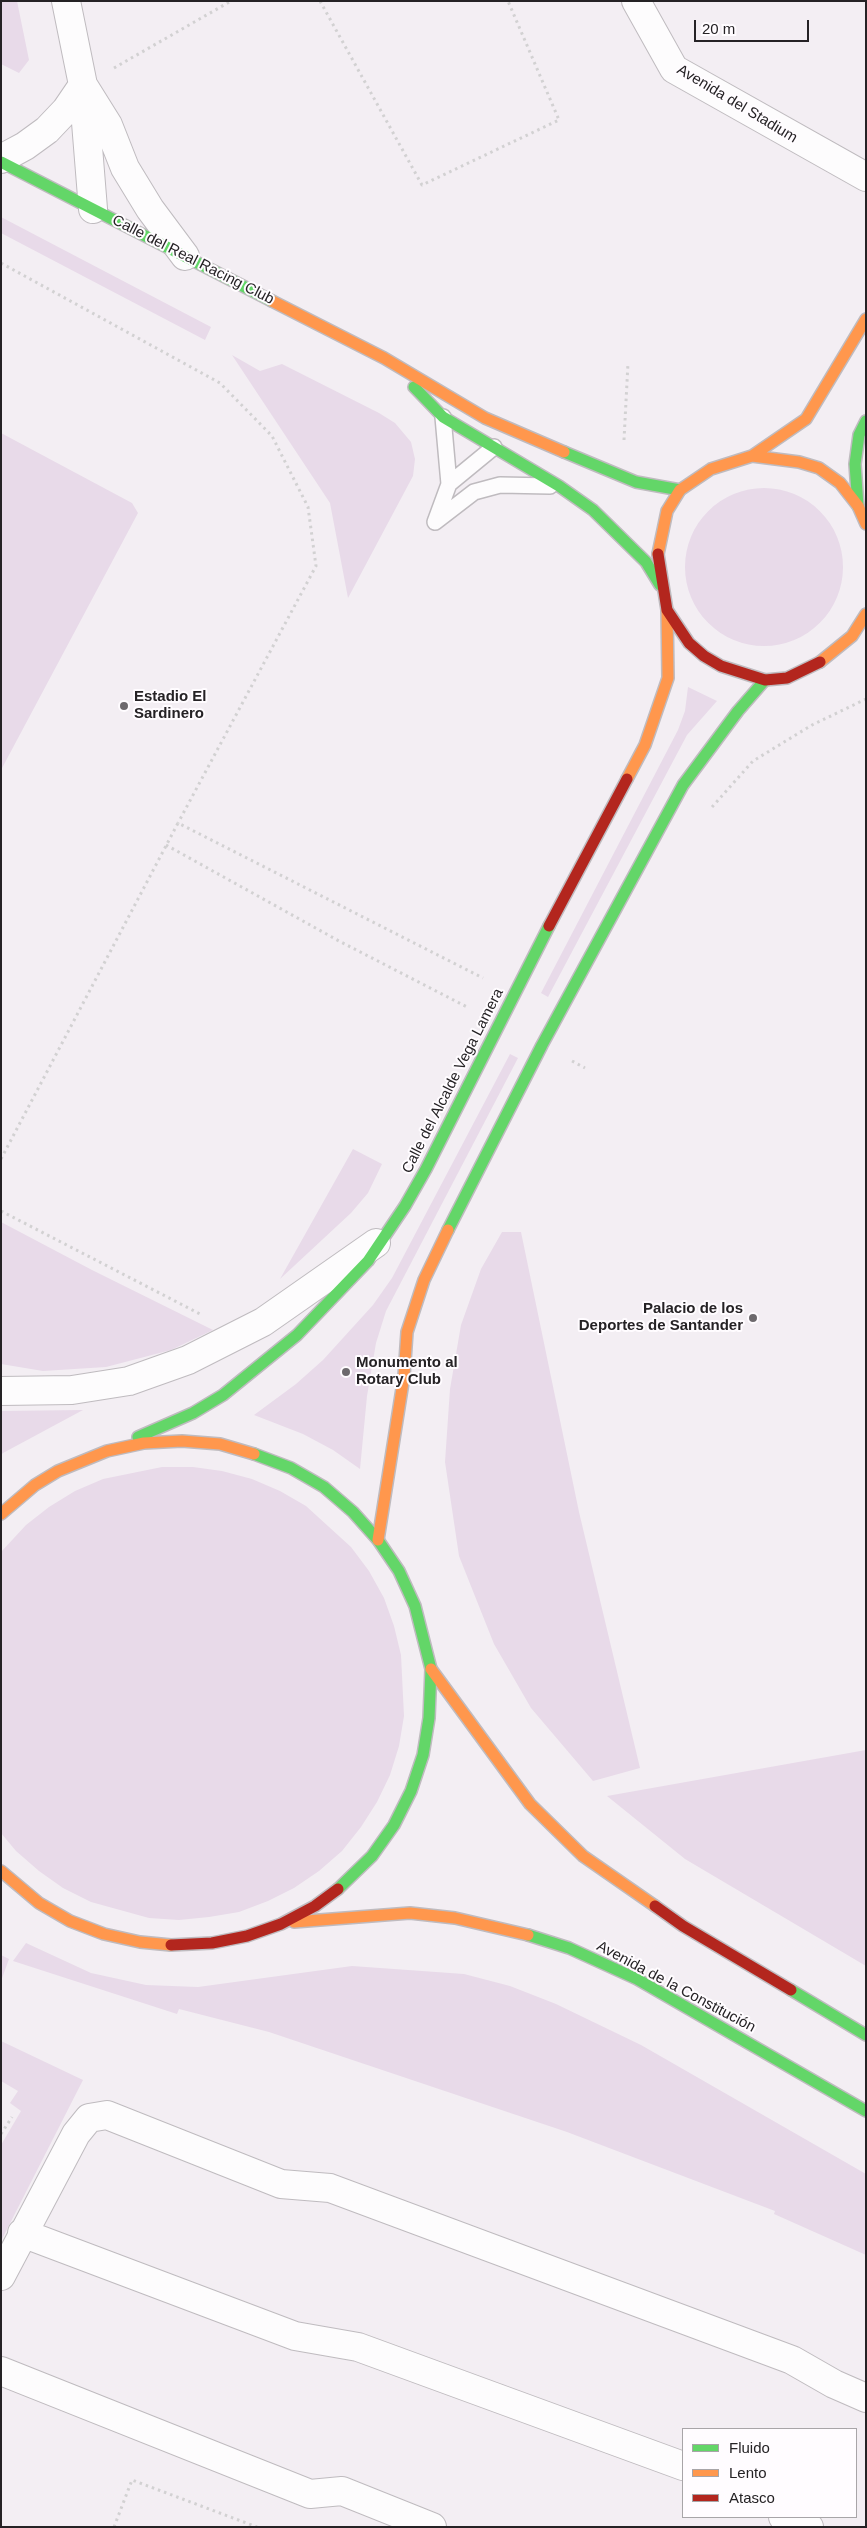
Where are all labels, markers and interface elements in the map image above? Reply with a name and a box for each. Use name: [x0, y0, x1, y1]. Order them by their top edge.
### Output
scale bar: [697, 10, 812, 42]
text: 20 m: [702, 20, 735, 37]
street label: Avenida del Stadium: [674, 61, 800, 147]
street label: Calle del Real Racing Club: [109, 211, 277, 309]
place label: Estadio El Sardinero: [134, 688, 207, 723]
marker: Estadio El Sardinero: [118, 700, 130, 712]
street label: Calle del Alcalde Vega Lamera: [398, 986, 508, 1176]
place label: Palacio de los Deportes de Santander: [579, 1300, 743, 1335]
marker: Palacio de los Deportes de Santander: [747, 1312, 759, 1324]
place label: Monumento al Rotary Club: [356, 1354, 458, 1389]
marker: Monumento al Rotary Club: [340, 1366, 352, 1378]
street label: Avenida de la Constitución: [593, 1937, 759, 2037]
legend: [682, 2428, 857, 2518]
text: Fluido: [729, 2439, 770, 2456]
text: Lento: [729, 2464, 767, 2481]
text: Atasco: [729, 2489, 775, 2506]

